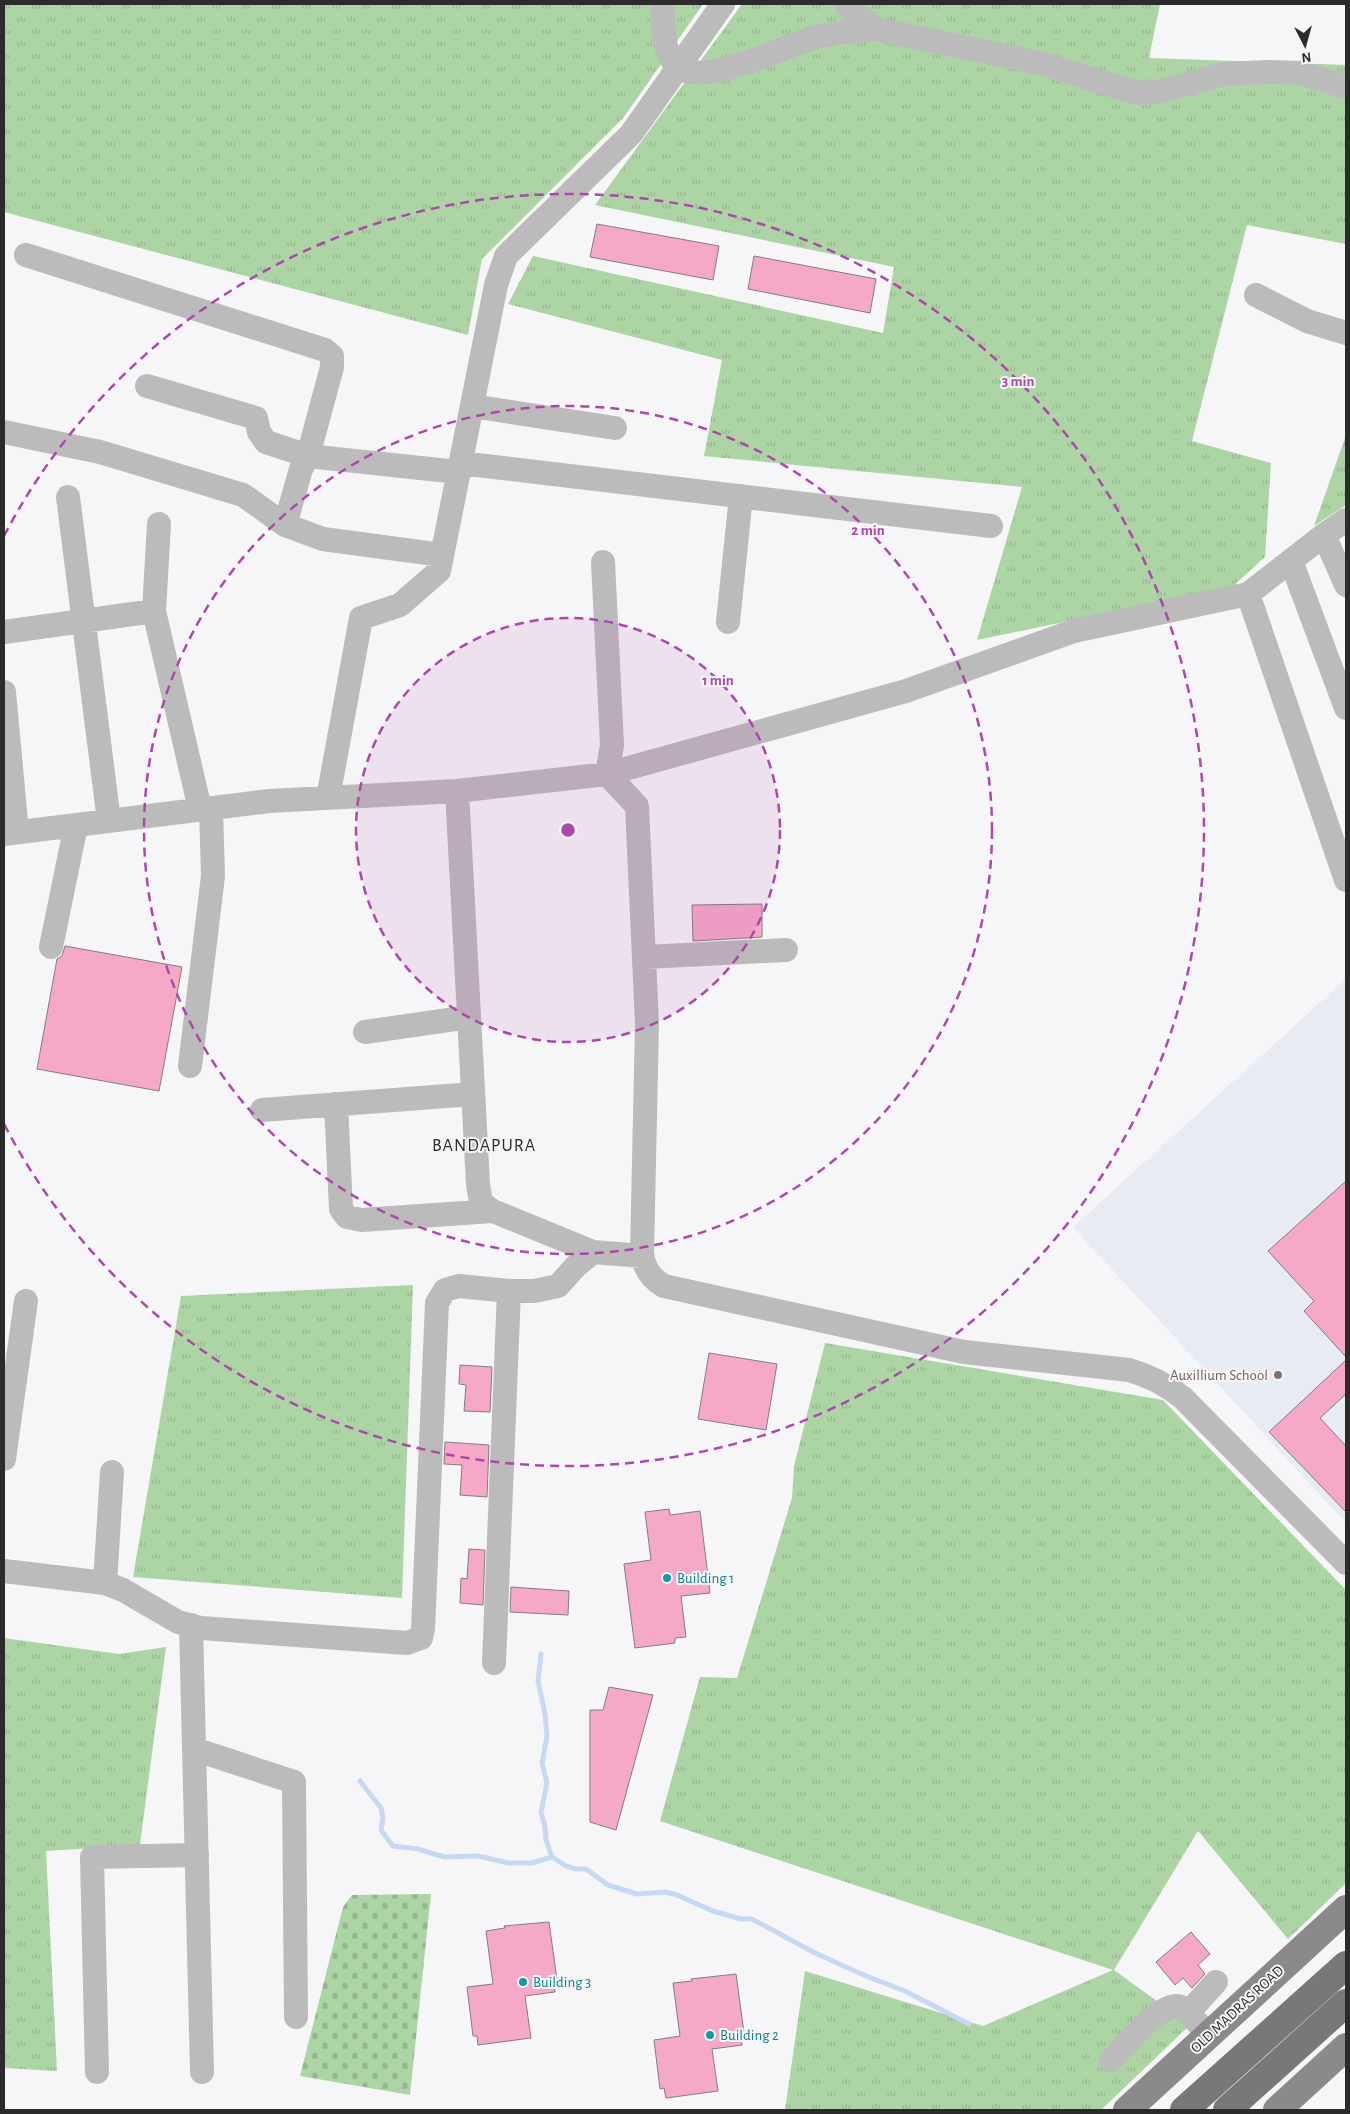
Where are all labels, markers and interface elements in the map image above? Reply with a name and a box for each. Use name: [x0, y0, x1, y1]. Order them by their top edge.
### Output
north arrow: [1280, 20, 1330, 70]
text: N: [1301, 49, 1312, 64]
text: 3 min: [1002, 374, 1034, 389]
text: 2 min: [851, 523, 885, 538]
text: 1 min: [702, 673, 734, 688]
centre of rings: [559, 821, 577, 839]
district label: BANDAPURA: [432, 1137, 536, 1155]
place label: Auxillium School: [1170, 1368, 1268, 1383]
marker: Auxillium School: [1272, 1369, 1284, 1381]
place label: Building 1: [677, 1571, 734, 1586]
marker: Building 1: [661, 1572, 673, 1584]
street label: OLD MADRAS ROAD: [1188, 1963, 1287, 2056]
place label: Building 3: [533, 1975, 591, 1990]
marker: Building 3: [517, 1976, 529, 1988]
place label: Building 2: [720, 2028, 779, 2043]
marker: Building 2: [704, 2029, 716, 2041]

